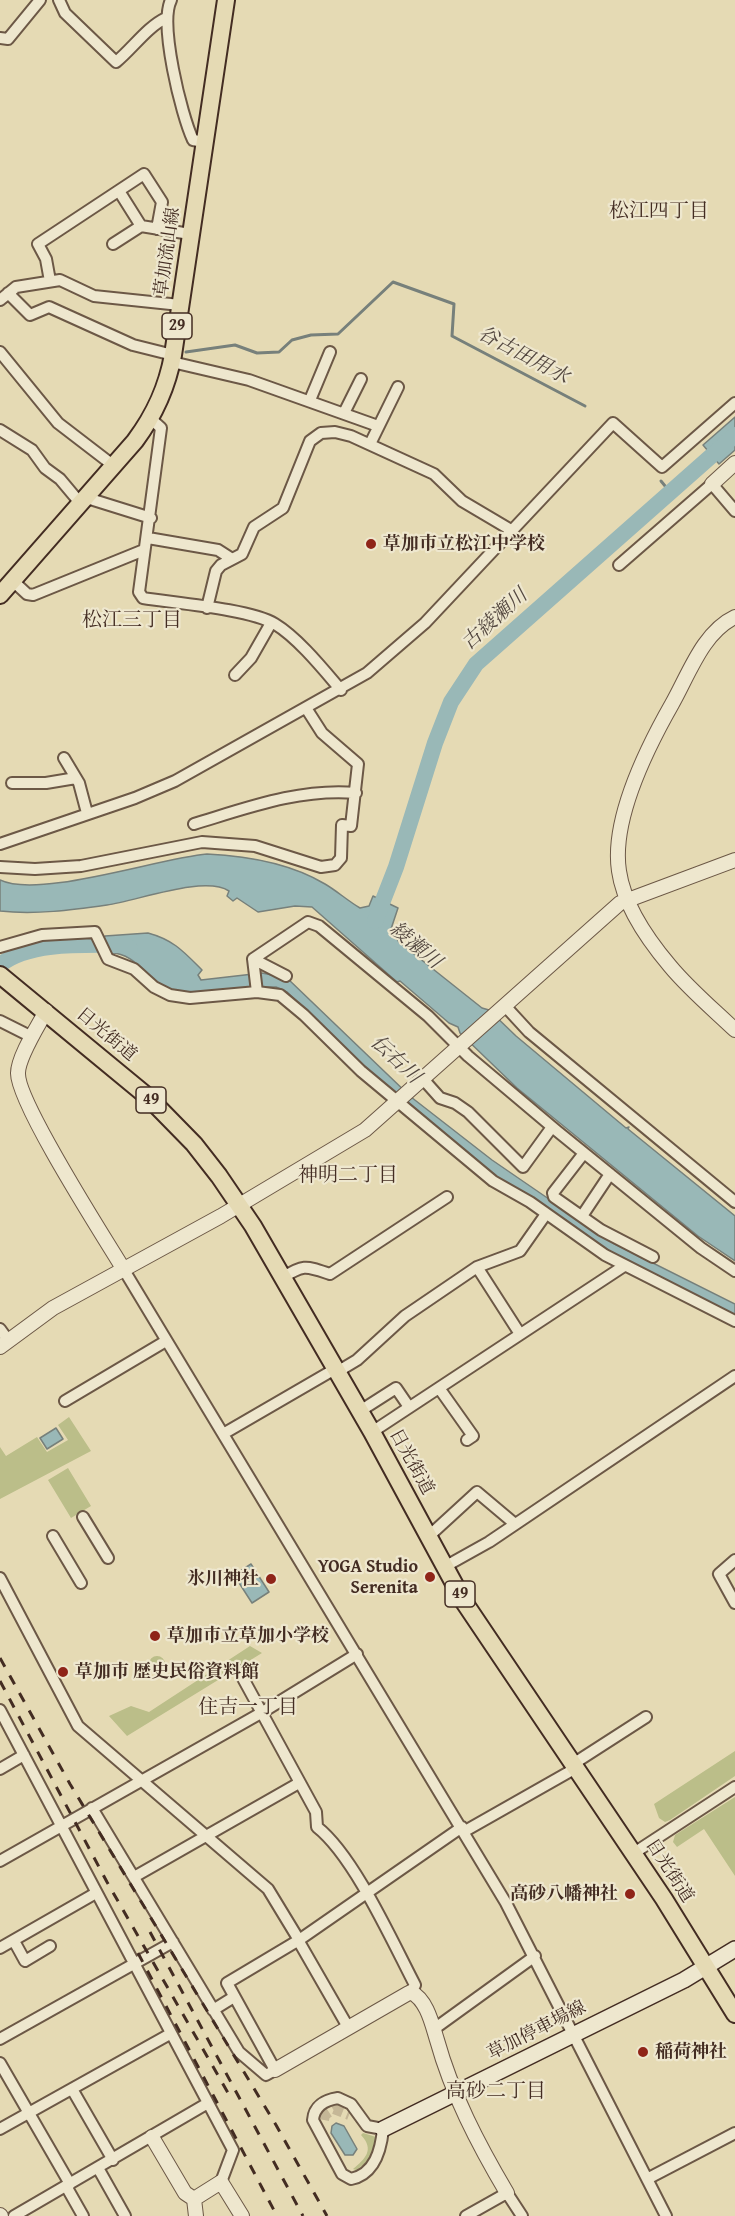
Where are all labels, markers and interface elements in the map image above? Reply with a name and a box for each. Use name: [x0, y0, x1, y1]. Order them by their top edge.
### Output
district label: 松江四丁目: [609, 200, 709, 224]
street label: 草加流山線: [151, 206, 185, 298]
road number: 29: [162, 313, 192, 339]
water label: 谷古田用水: [473, 322, 573, 390]
place label: 草加市立松江中学校: [383, 533, 545, 555]
marker: 草加市立松江中学校: [364, 537, 378, 551]
water label: 古綾瀬川: [457, 584, 533, 656]
district label: 松江三丁目: [82, 609, 182, 633]
water label: 綾瀬川: [384, 918, 446, 974]
street label: 日光街道: [71, 1004, 141, 1066]
water label: 伝右川: [365, 1031, 425, 1089]
road number: 49: [136, 1087, 166, 1113]
district label: 神明二丁目: [298, 1164, 398, 1188]
street label: 日光街道: [384, 1425, 438, 1499]
place label: YOGA Studio Serenita: [318, 1556, 418, 1598]
place label: 氷川神社: [187, 1568, 259, 1590]
marker: YOGA Studio Serenita: [423, 1570, 437, 1584]
marker: 氷川神社: [264, 1572, 278, 1586]
road number: 49: [445, 1581, 475, 1607]
place label: 草加市立草加小学校: [167, 1625, 329, 1647]
marker: 草加市立草加小学校: [148, 1629, 162, 1643]
place label: 草加市 歴史民俗資料館: [75, 1661, 259, 1683]
marker: 草加市 歴史民俗資料館: [56, 1665, 70, 1679]
district label: 住吉一丁目: [198, 1696, 298, 1720]
street label: 日光街道: [640, 1835, 698, 1907]
place label: 高砂八幡神社: [510, 1883, 618, 1905]
marker: 高砂八幡神社: [623, 1887, 637, 1901]
street label: 草加停車場線: [484, 1997, 590, 2065]
place label: 稲荷神社: [655, 2041, 727, 2063]
marker: 稲荷神社: [636, 2045, 650, 2059]
district label: 高砂二丁目: [446, 2080, 546, 2104]

